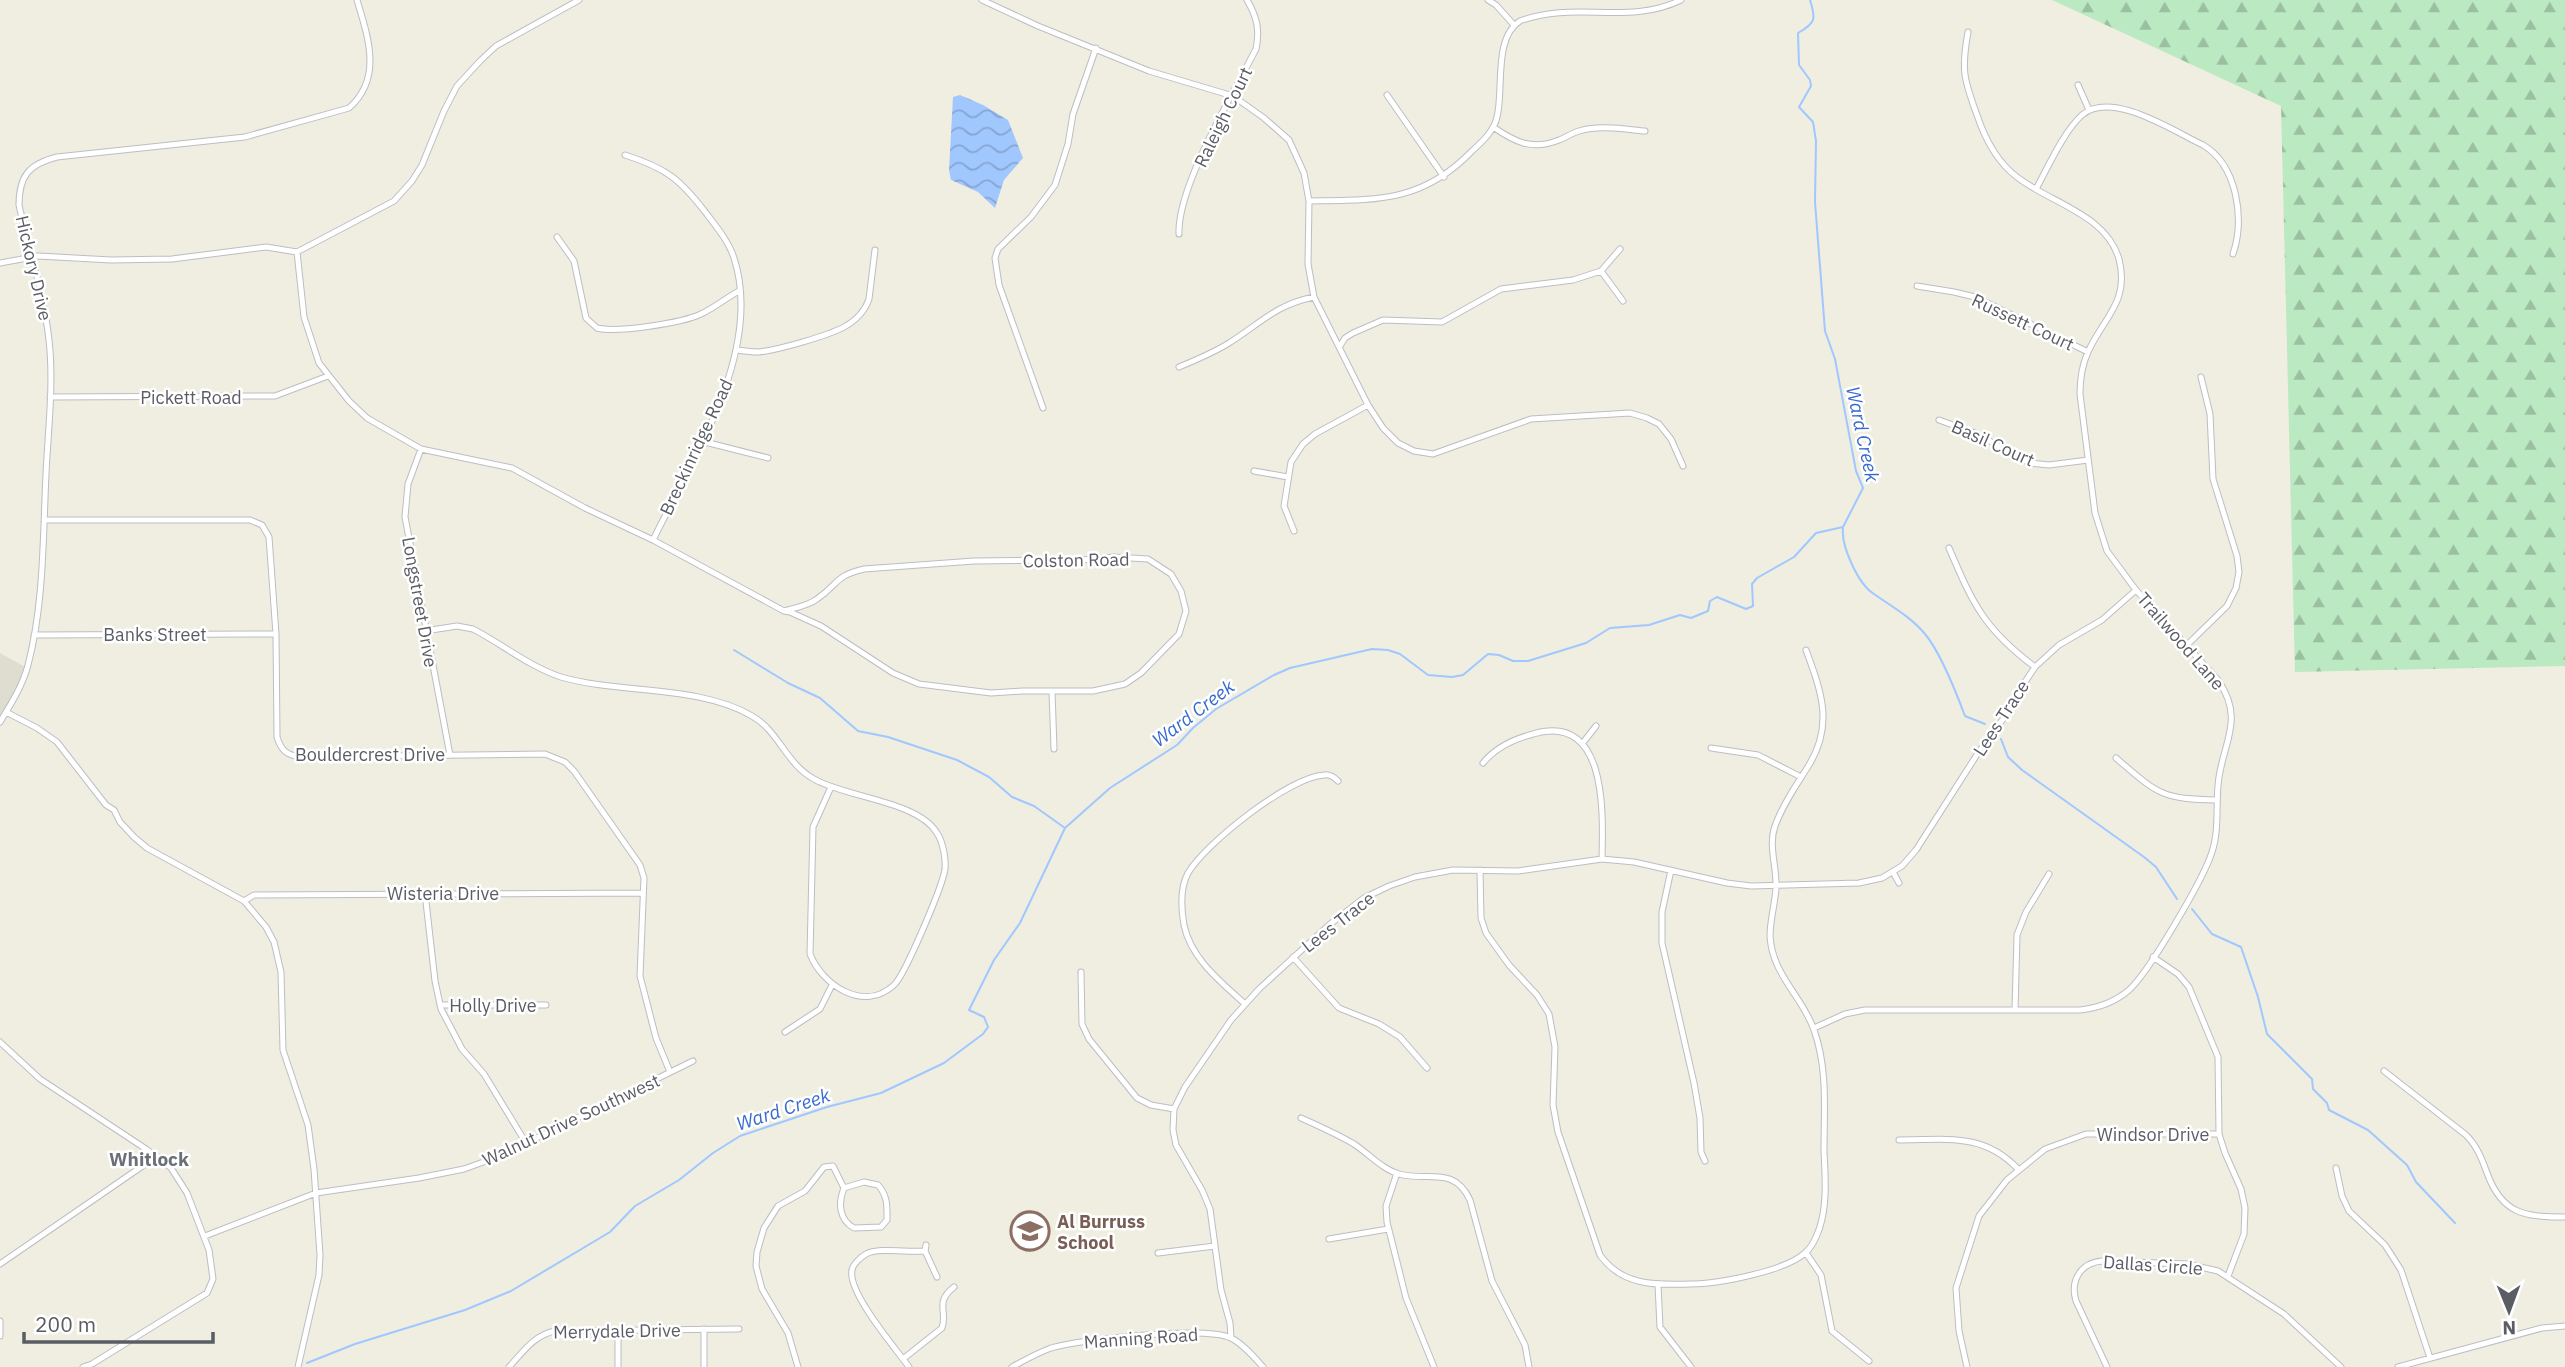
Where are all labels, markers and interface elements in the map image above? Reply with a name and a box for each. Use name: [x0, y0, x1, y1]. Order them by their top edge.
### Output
street label: Raleigh Court: [1189, 63, 1257, 171]
street label: Hickory Drive: [11, 213, 57, 323]
street label: Russett Court: [1968, 288, 2078, 356]
street label: Breckinridge Road: [654, 375, 738, 519]
water label: Ward Creek: [1841, 384, 1885, 485]
street label: Pickett Road: [140, 386, 242, 409]
street label: Basil Court: [1948, 415, 2038, 471]
street label: Longstreet Drive: [397, 535, 443, 669]
street label: Colston Road: [1022, 548, 1130, 572]
street label: Trailwood Lane: [2132, 587, 2230, 695]
street label: Banks Street: [103, 623, 207, 646]
water label: Ward Creek: [1147, 674, 1240, 752]
street label: Lees Trace: [1968, 676, 2034, 760]
street label: Bouldercrest Drive: [295, 743, 445, 766]
street label: Wisteria Drive: [387, 882, 499, 905]
street label: Lees Trace: [1297, 886, 1379, 958]
street label: Holly Drive: [449, 994, 537, 1017]
street label: Walnut Drive Southwest: [479, 1069, 663, 1171]
water label: Ward Creek: [733, 1082, 834, 1135]
street label: Windsor Drive: [2097, 1123, 2209, 1146]
district label: Whitlock: [109, 1147, 189, 1171]
school or university icon: Al Burruss School: [1009, 1210, 1051, 1252]
place label: Al Burruss School: [1057, 1210, 1145, 1254]
street label: Dallas Circle: [2102, 1250, 2204, 1280]
north arrow: [2474, 1276, 2544, 1346]
scale bar: [24, 1300, 214, 1344]
text: 200 m: [35, 1310, 96, 1338]
text: N: [2502, 1316, 2516, 1340]
street label: Merrydale Drive: [553, 1318, 681, 1344]
street label: Manning Road: [1083, 1323, 1199, 1353]

